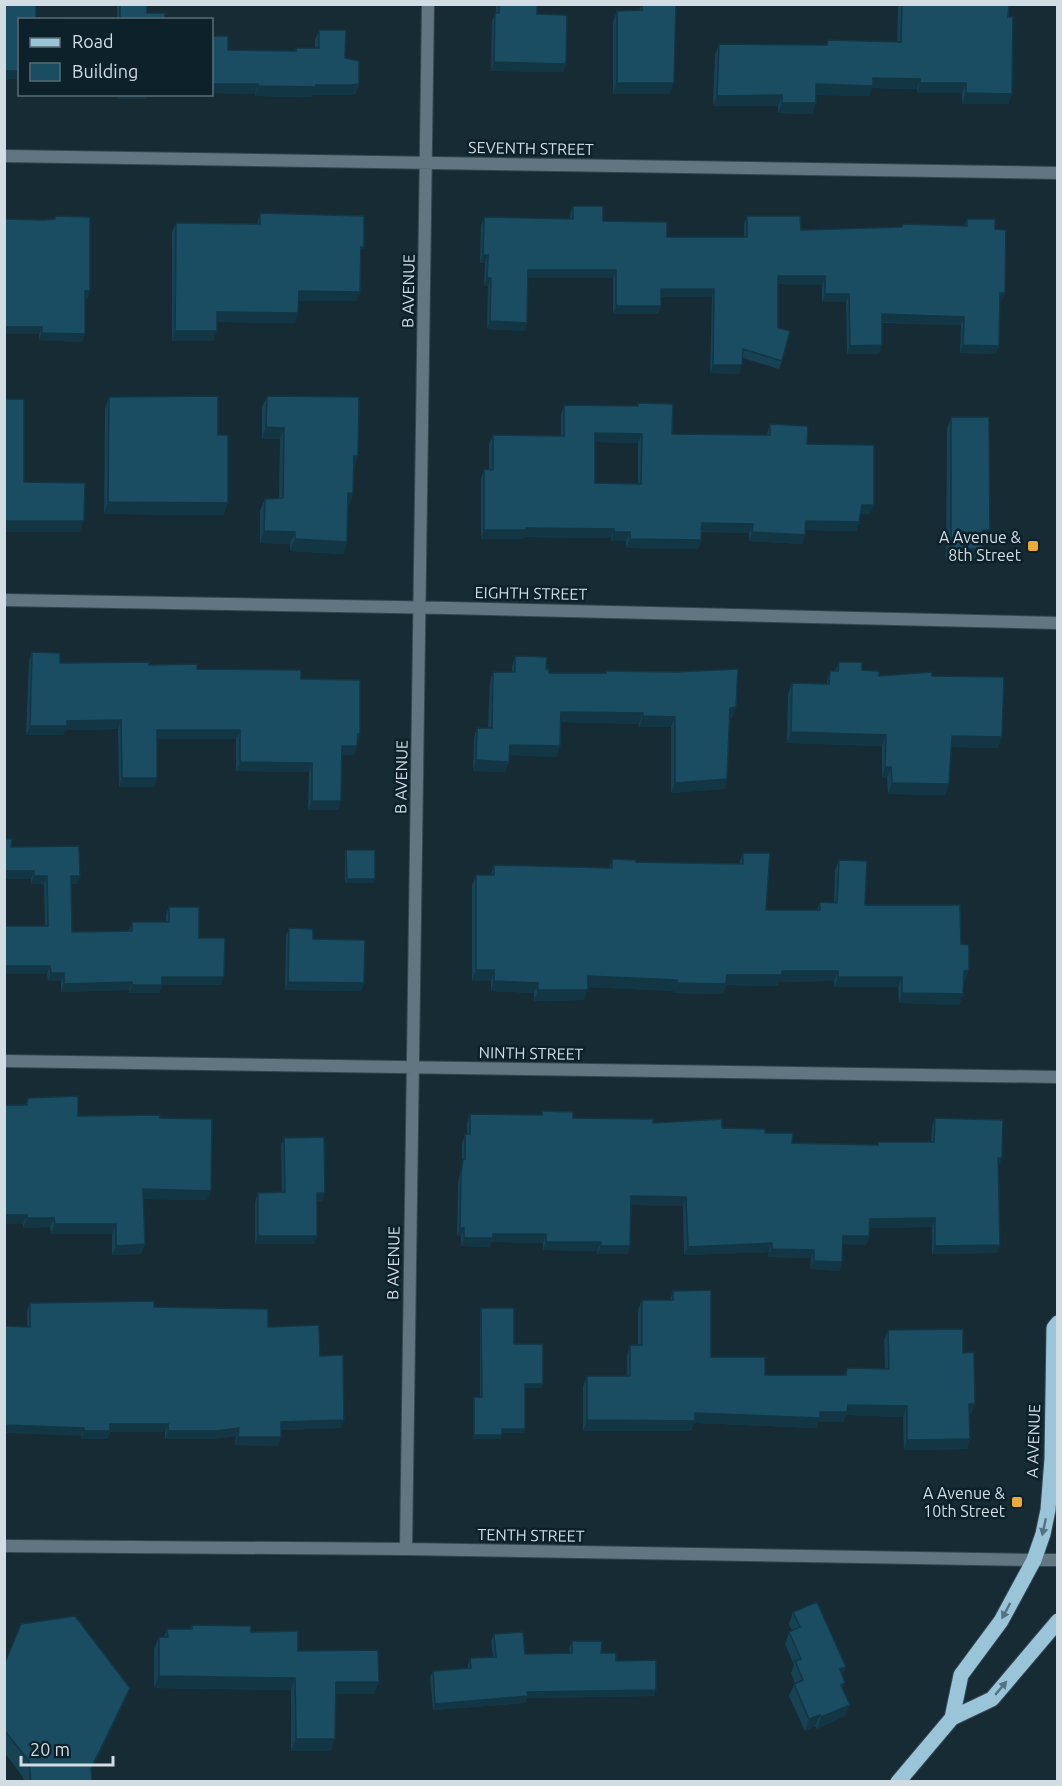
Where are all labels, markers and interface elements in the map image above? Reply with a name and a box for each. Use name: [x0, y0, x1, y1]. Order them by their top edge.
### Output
legend: [18, 18, 213, 96]
text: Road: [72, 31, 114, 51]
text: Building: [72, 61, 138, 81]
street label: SEVENTH STREET: [468, 138, 594, 158]
street label: B AVENUE: [398, 254, 418, 328]
place label: A Avenue & 8th Street: [939, 528, 1022, 564]
marker: A Avenue & 8th Street: [1026, 539, 1040, 553]
street label: EIGHTH STREET: [475, 583, 588, 603]
street label: B AVENUE: [391, 740, 411, 814]
street label: NINTH STREET: [478, 1043, 584, 1063]
street label: B AVENUE: [383, 1226, 403, 1300]
street label: A AVENUE: [1023, 1404, 1043, 1478]
place label: A Avenue & 10th Street: [923, 1484, 1006, 1520]
marker: A Avenue & 10th Street: [1010, 1495, 1024, 1509]
one-way arrow: [1039, 1518, 1048, 1537]
street label: TENTH STREET: [477, 1525, 585, 1545]
one-way arrow: [1001, 1603, 1011, 1620]
one-way arrow: [994, 1681, 1007, 1696]
scale bar: [21, 1729, 112, 1767]
text: 20 m: [30, 1739, 70, 1759]

